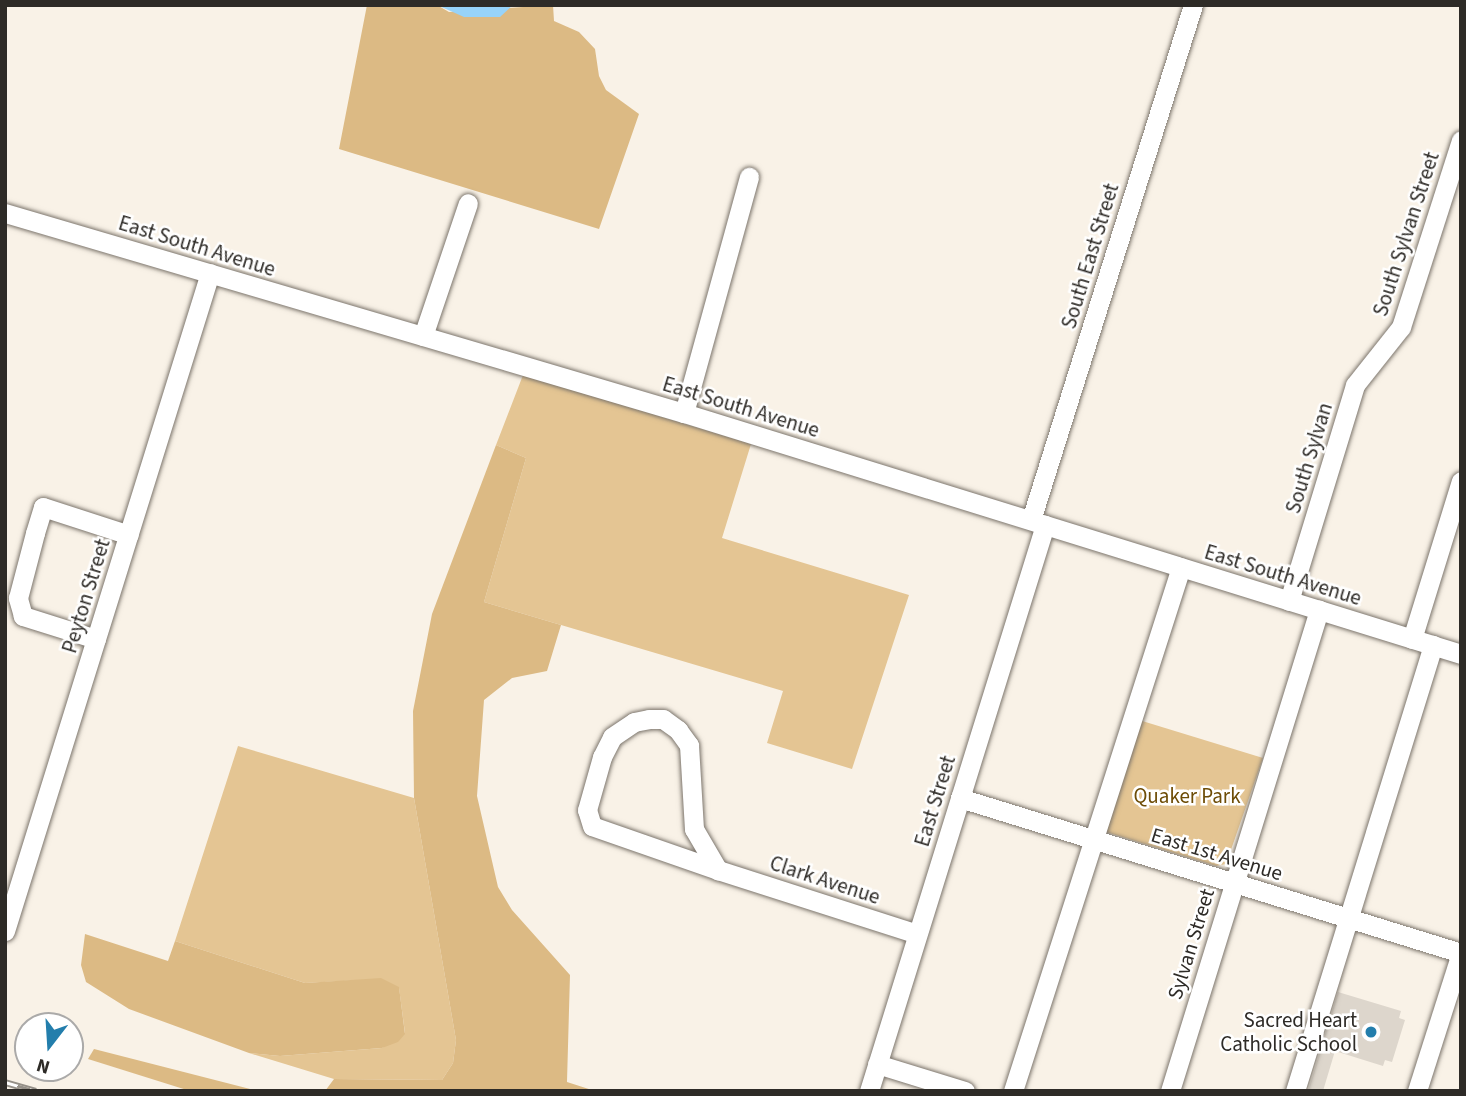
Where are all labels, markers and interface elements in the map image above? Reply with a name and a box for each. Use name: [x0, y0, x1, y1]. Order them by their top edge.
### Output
street label: South Sylvan Street: [1368, 149, 1444, 319]
street label: South East Street: [1056, 180, 1124, 332]
street label: East South Avenue: [115, 210, 279, 282]
street label: East South Avenue: [659, 371, 823, 443]
street label: South Sylvan: [1280, 400, 1338, 516]
street label: Peyton Street: [57, 536, 115, 656]
street label: East South Avenue: [1201, 539, 1365, 611]
street label: East Street: [909, 752, 961, 850]
park label: Quaker Park: [1133, 783, 1241, 809]
street label: East 1st Avenue: [1148, 822, 1286, 886]
street label: Clark Avenue: [767, 850, 883, 910]
street label: Sylvan Street: [1162, 885, 1220, 1003]
place label: Sacred Heart Catholic School: [1220, 1007, 1357, 1057]
north arrow: [14, 1012, 84, 1082]
marker: Sacred Heart Catholic School: [1363, 1024, 1379, 1040]
text: N: [33, 1051, 53, 1080]

